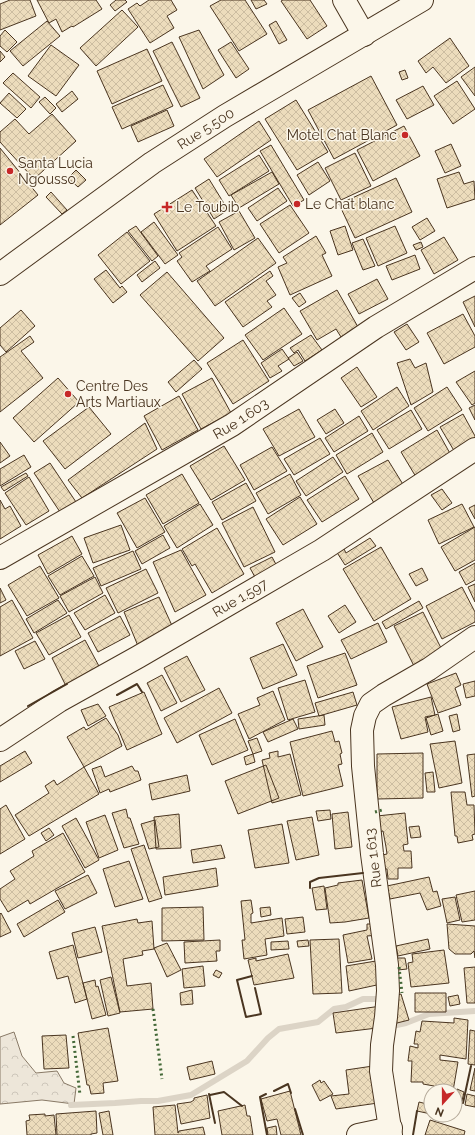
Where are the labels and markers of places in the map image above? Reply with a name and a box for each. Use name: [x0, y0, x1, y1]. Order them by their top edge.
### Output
place label: Motel Chat Blanc: [287, 127, 397, 143]
marker: Motel Chat Blanc: [400, 130, 410, 140]
place label: Santa Lucia Ngousso: [18, 155, 93, 187]
marker: Santa Lucia Ngousso: [5, 166, 15, 176]
place label: Le Chat blanc: [305, 196, 395, 212]
place label: Le Toubib: [176, 199, 240, 215]
marker: Le Chat blanc: [292, 199, 302, 209]
marker: Le Toubib: [161, 201, 173, 213]
place label: Centre Des Arts Martiaux: [76, 378, 161, 410]
marker: Centre Des Arts Martiaux: [63, 389, 73, 399]

